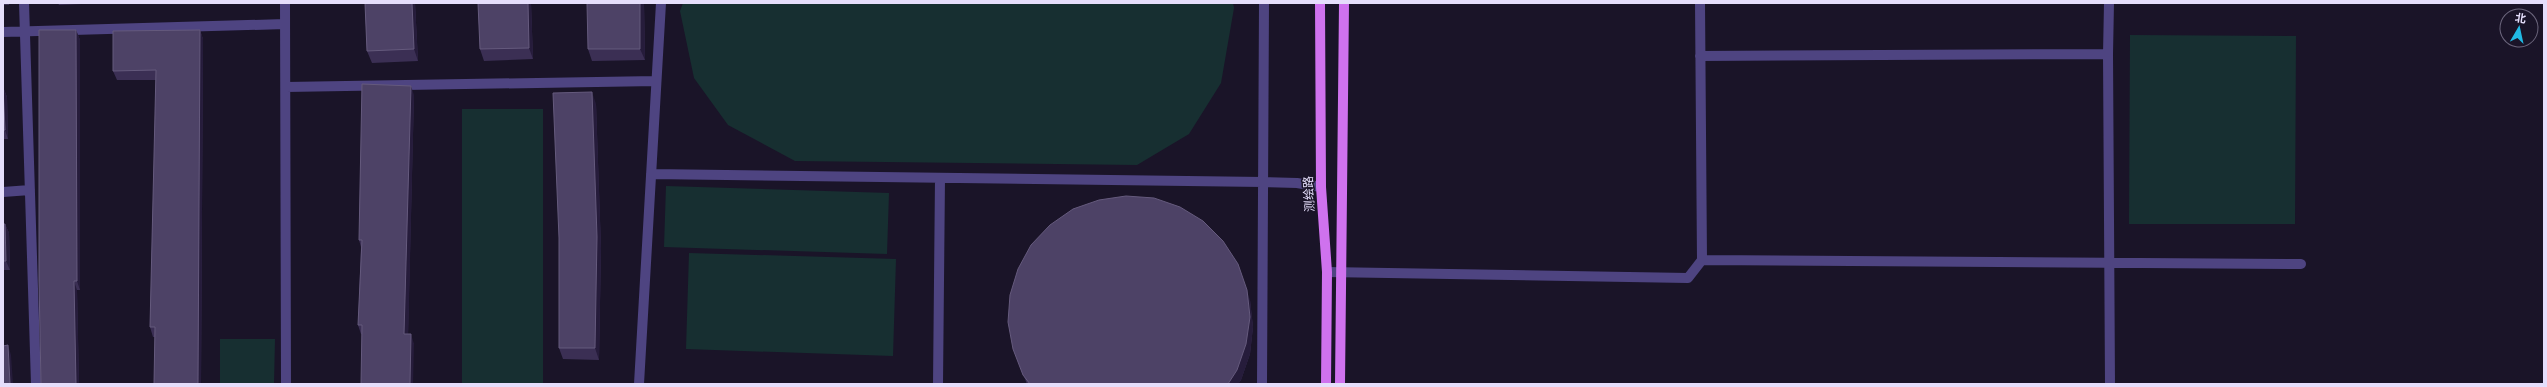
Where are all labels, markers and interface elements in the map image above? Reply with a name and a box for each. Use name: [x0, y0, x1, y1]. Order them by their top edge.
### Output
north arrow: [2499, 8, 2539, 48]
text: 北: [2514, 11, 2527, 26]
street label: 测绘路: [1301, 176, 1317, 212]

